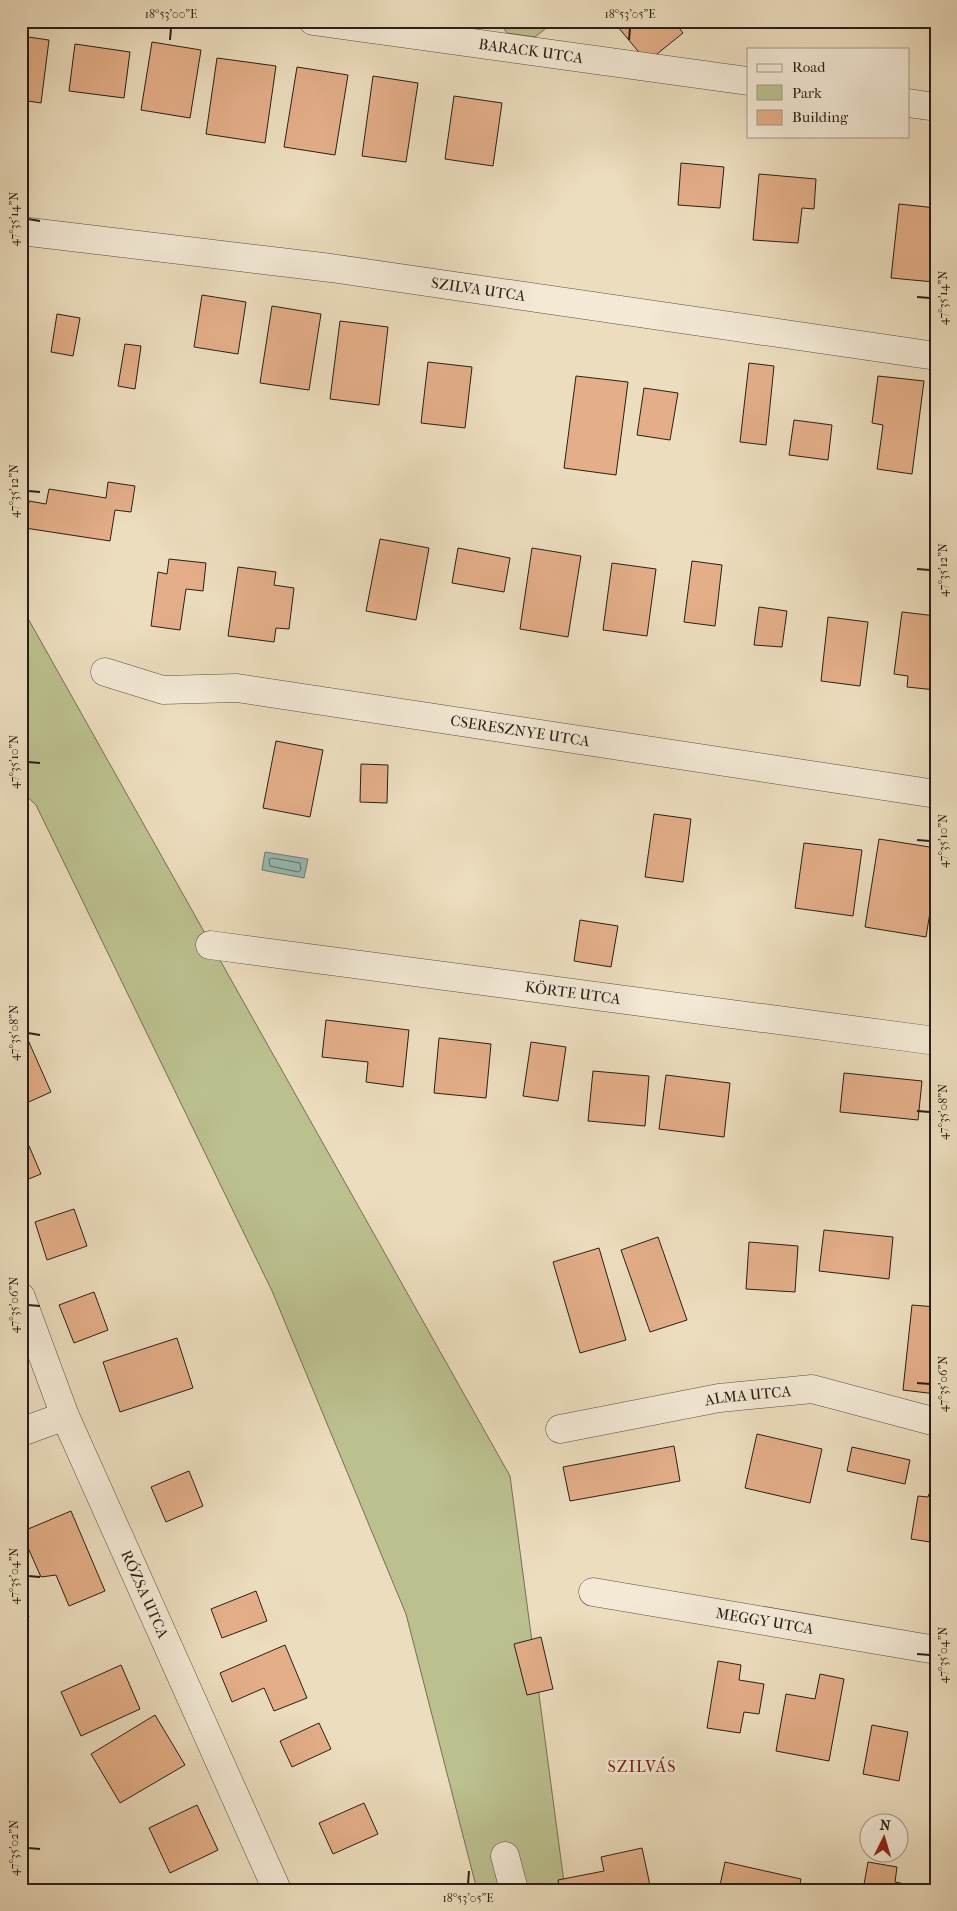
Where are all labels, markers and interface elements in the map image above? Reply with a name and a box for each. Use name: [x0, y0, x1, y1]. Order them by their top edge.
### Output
text: 18°53'00"E: [145, 7, 197, 21]
text: 18°53'05"E: [604, 7, 656, 21]
street label: BARACK UTCA: [477, 35, 585, 67]
legend: [747, 48, 910, 138]
text: Road: [792, 58, 826, 76]
text: Park: [792, 84, 822, 102]
text: Building: [792, 108, 849, 126]
text: 47°35'14"N: [7, 192, 21, 246]
text: 47°35'14"N: [936, 271, 950, 325]
street label: SZILVA UTCA: [430, 274, 527, 305]
text: 47°35'12"N: [7, 464, 21, 518]
text: 47°35'12"N: [936, 543, 950, 597]
street label: CSERESZNYE UTCA: [449, 711, 591, 750]
text: 47°35'10"N: [7, 735, 21, 789]
text: 47°35'10"N: [936, 814, 950, 868]
street label: KÖRTE UTCA: [524, 978, 622, 1008]
text: 47°35'08"N: [7, 1005, 21, 1061]
text: 47°35'08"N: [936, 1084, 950, 1140]
text: 47°35'06"N: [7, 1277, 21, 1333]
text: 47°35'06"N: [936, 1356, 950, 1412]
street label: ALMA UTCA: [702, 1382, 792, 1410]
street label: RÓZSA UTCA: [117, 1547, 172, 1641]
text: 47°35'04"N: [7, 1548, 21, 1604]
street label: MEGGY UTCA: [714, 1604, 815, 1638]
text: 47°35'04"N: [936, 1627, 950, 1683]
district label: SZILVÁS: [608, 1756, 676, 1776]
north arrow: [860, 1814, 910, 1864]
text: N: [879, 1817, 891, 1835]
text: 47°35'02"N: [7, 1820, 21, 1876]
text: 18°53'05"E: [442, 1891, 494, 1905]

